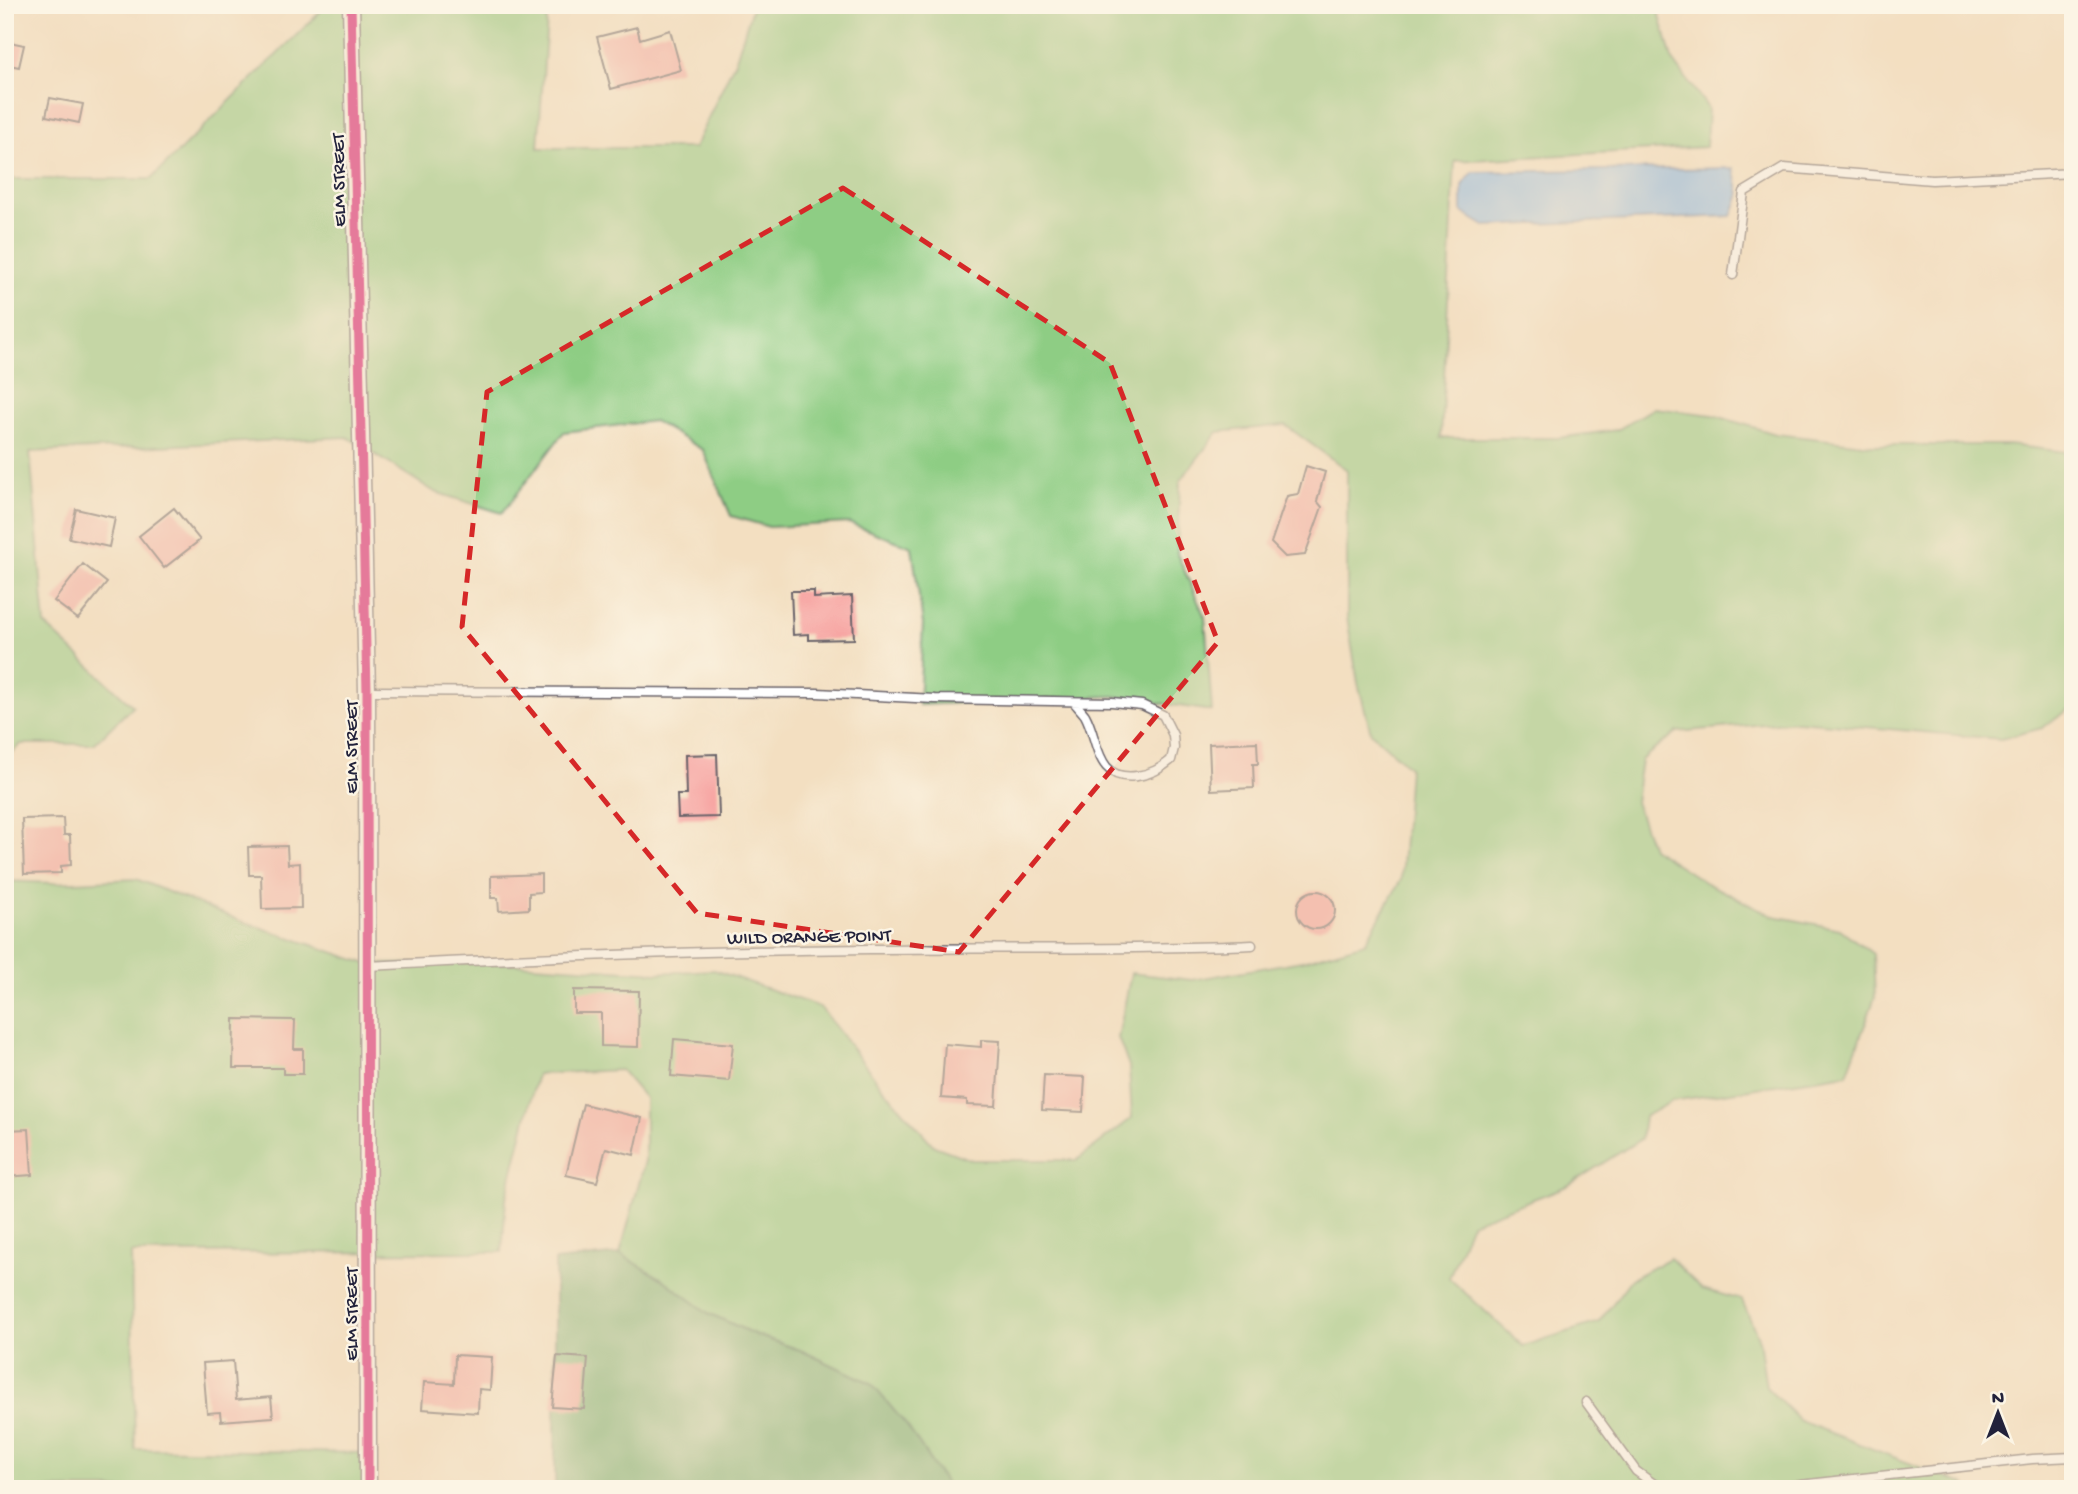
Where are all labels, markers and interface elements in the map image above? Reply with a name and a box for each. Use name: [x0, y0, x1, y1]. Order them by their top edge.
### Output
street label: ELM STREET: [328, 132, 353, 227]
street label: ELM STREET: [342, 700, 365, 794]
street label: WILD ORANGE POINT: [727, 926, 892, 951]
street label: ELM STREET: [342, 1267, 365, 1361]
north arrow: [1962, 1378, 2032, 1448]
text: N: [1992, 1388, 2004, 1411]

